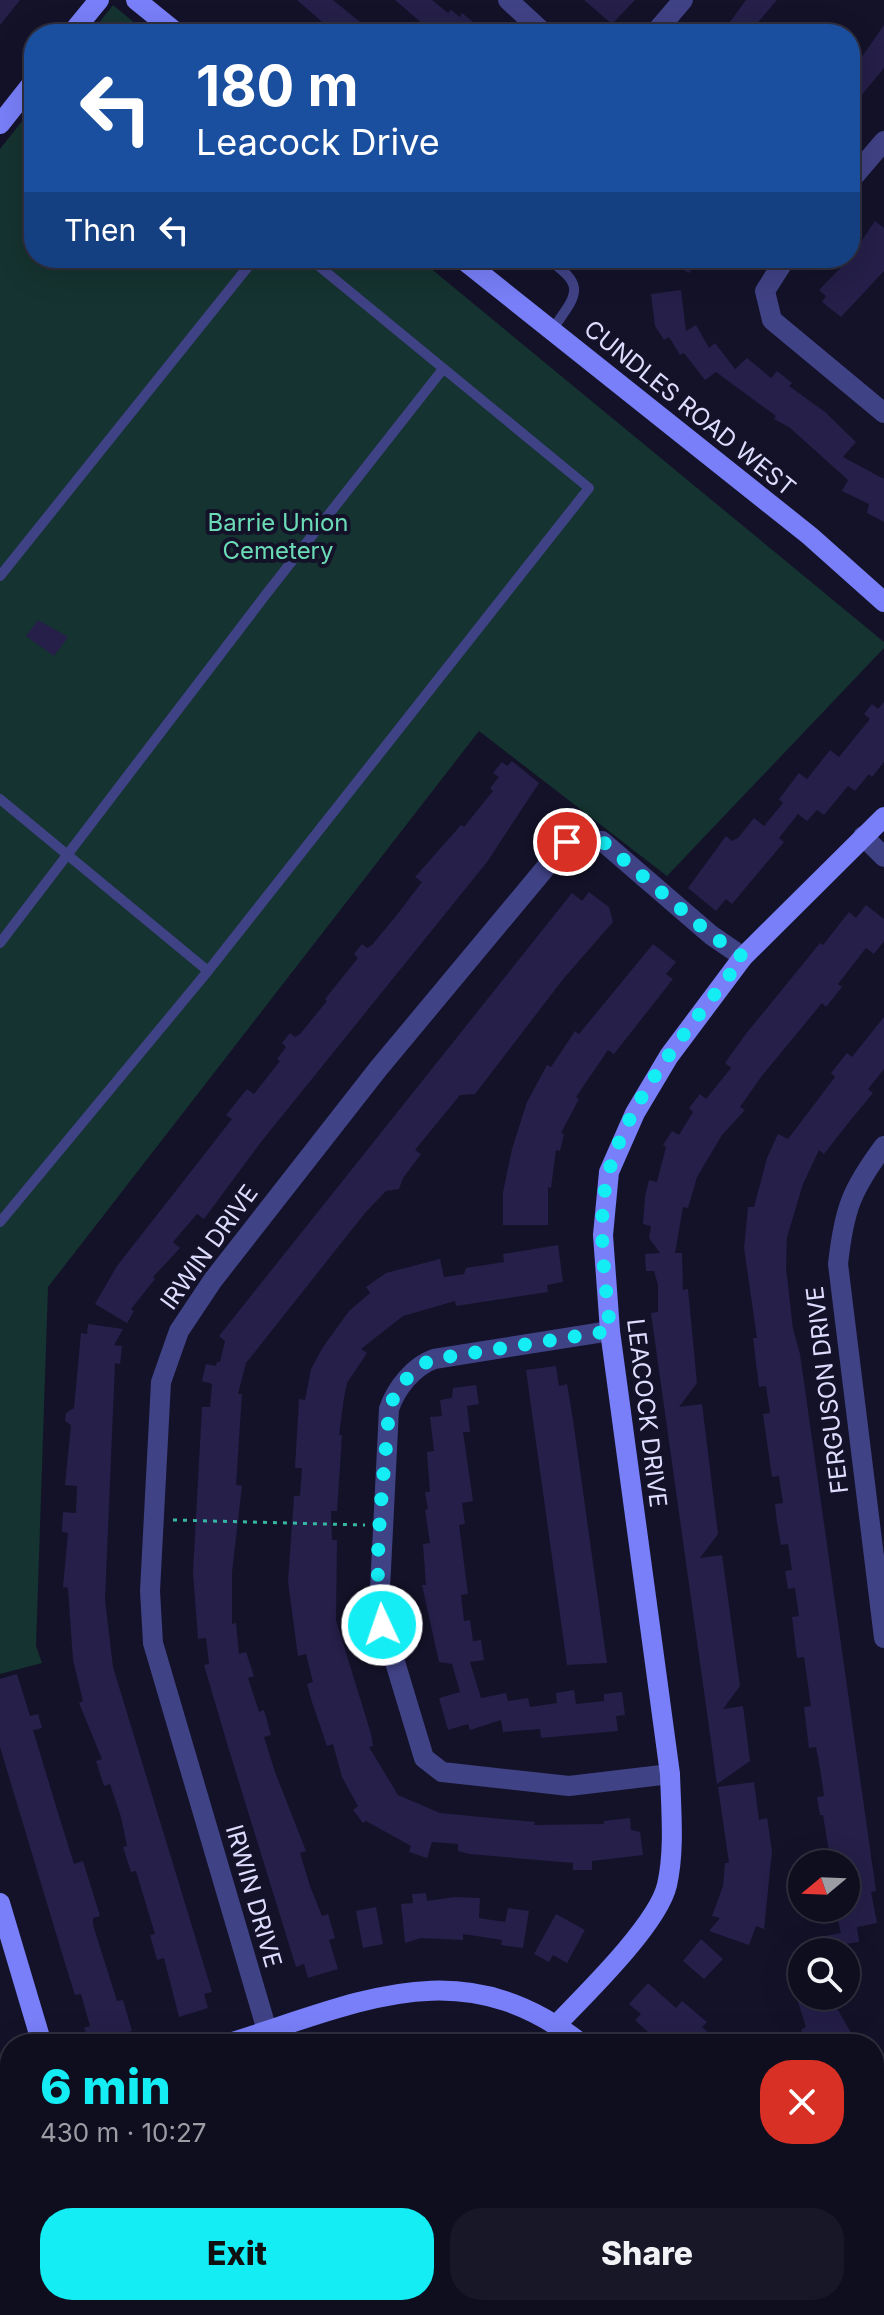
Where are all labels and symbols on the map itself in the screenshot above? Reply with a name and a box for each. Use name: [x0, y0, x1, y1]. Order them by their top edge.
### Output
street label: CUNDLES ROAD WEST: [578, 314, 802, 502]
park label: Barrie Union Cemetery: [208, 508, 348, 565]
pin: [533, 808, 601, 876]
street label: IRWIN DRIVE: [154, 1179, 264, 1315]
street label: FERGUSON DRIVE: [800, 1285, 854, 1495]
street label: LEACOCK DRIVE: [621, 1317, 673, 1509]
position arrow: [340, 1583, 424, 1667]
street label: IRWIN DRIVE: [220, 1821, 288, 1971]
north arrow: [788, 1850, 860, 1922]

